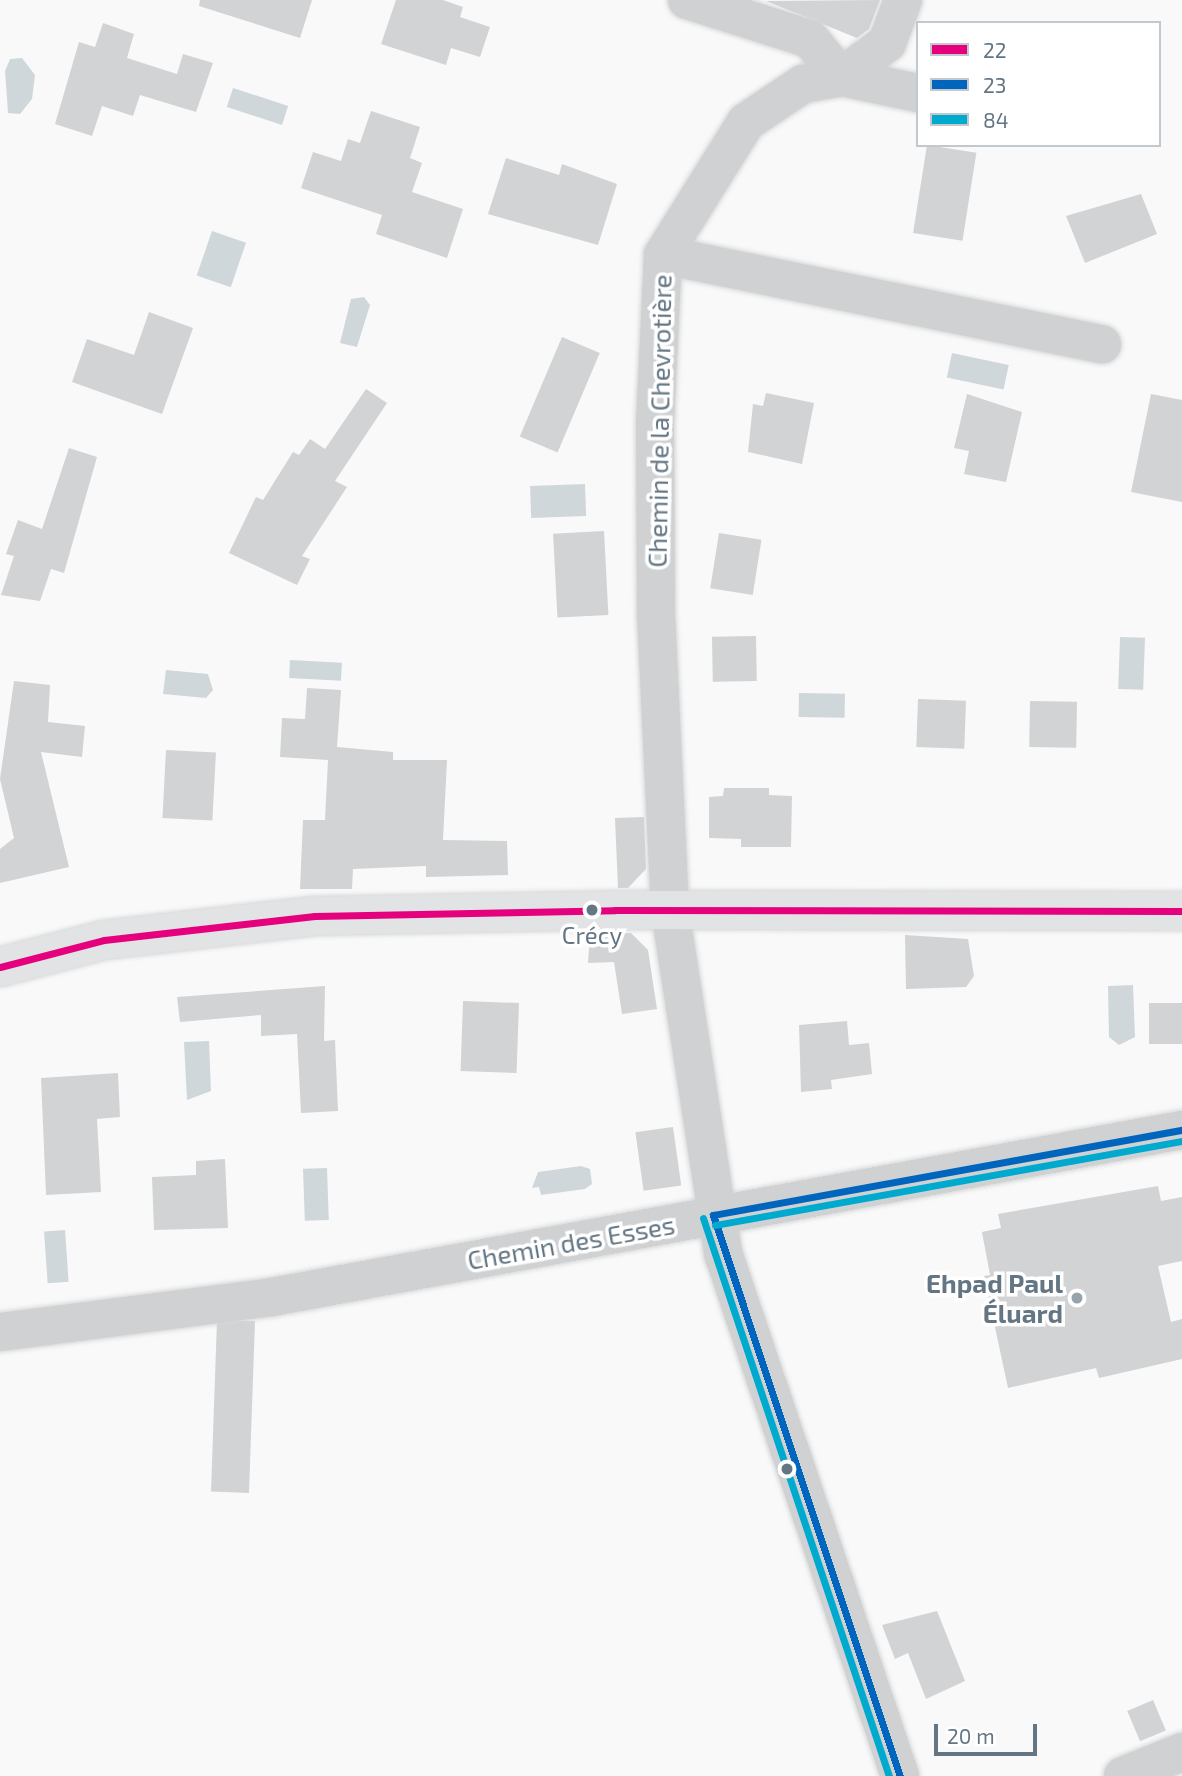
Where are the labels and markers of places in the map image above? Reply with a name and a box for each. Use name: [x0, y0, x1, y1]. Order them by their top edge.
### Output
marker: Crécy: [585, 903, 599, 917]
place label: Crécy: [562, 921, 622, 949]
place label: Ehpad Paul Éluard: [926, 1267, 1063, 1328]
marker: Ehpad Paul Éluard: [1069, 1290, 1085, 1306]
unlabelled marker: [780, 1462, 794, 1476]

